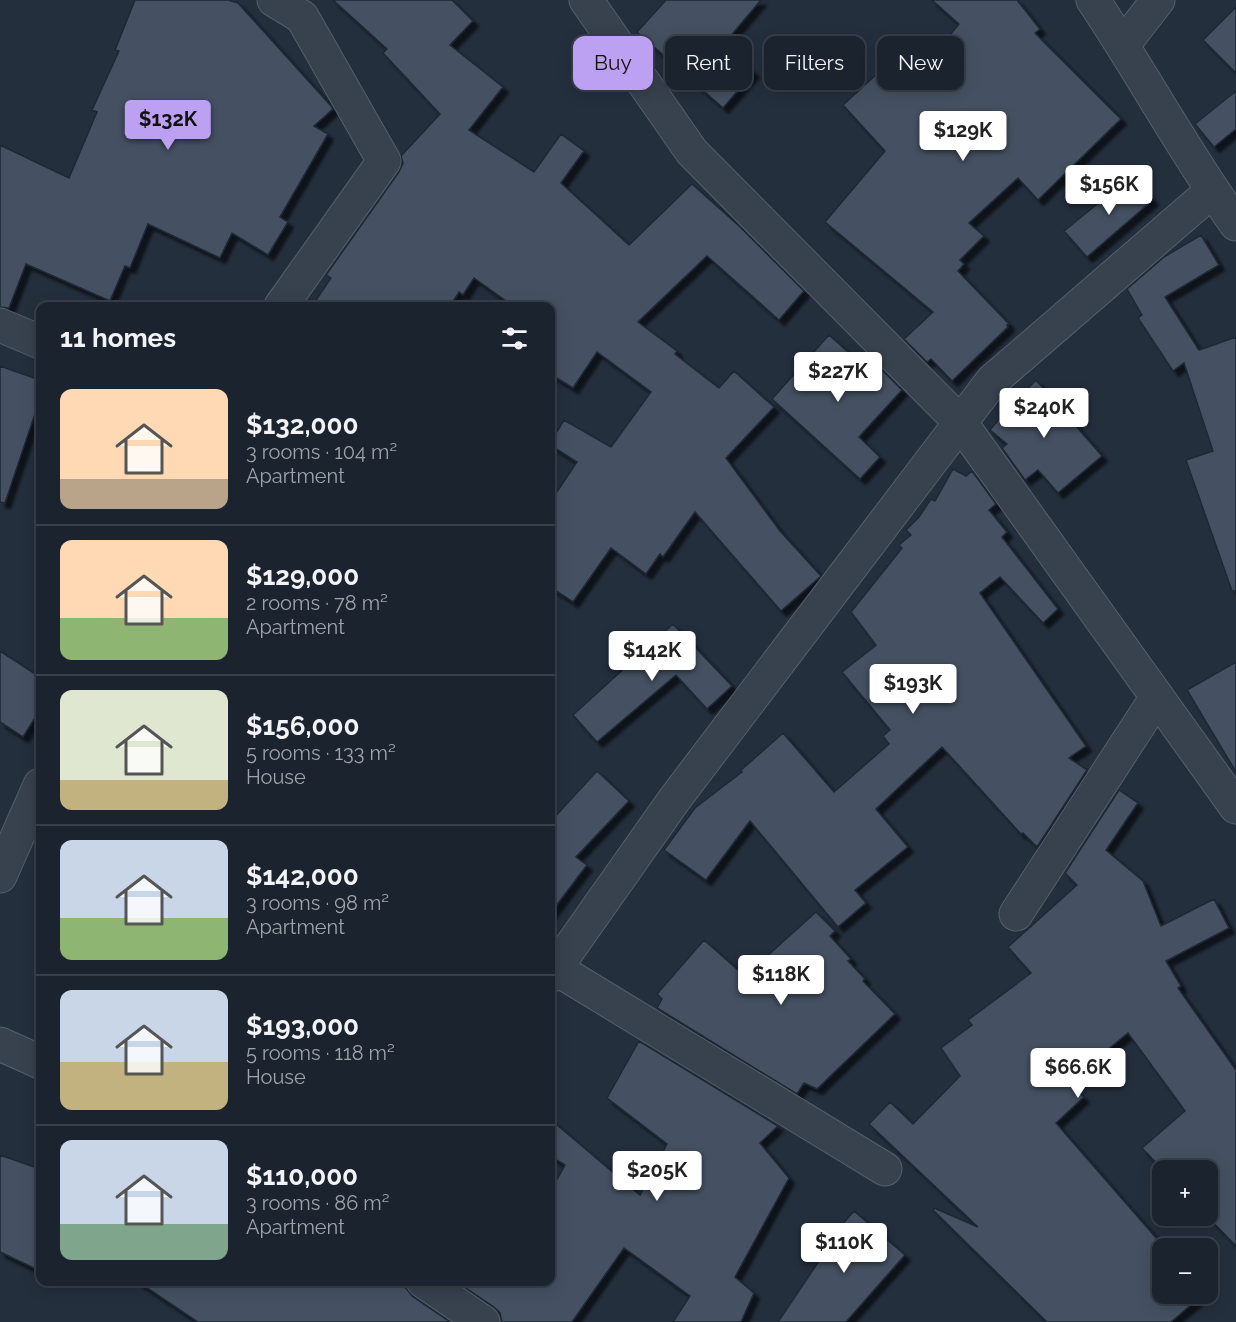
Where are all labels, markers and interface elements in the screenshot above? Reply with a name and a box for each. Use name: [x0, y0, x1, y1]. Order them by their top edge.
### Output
chip: Buy: [573, 36, 653, 90]
chip: Rent: [665, 36, 752, 90]
chip: Filters: [764, 36, 865, 90]
chip: New: [877, 36, 964, 90]
pin: $132K: [126, 100, 210, 151]
text: $132K: [139, 107, 197, 131]
pin: $129K: [921, 111, 1005, 162]
text: $129K: [934, 118, 993, 142]
pin: $156K: [1067, 165, 1151, 216]
text: $156K: [1079, 172, 1139, 196]
icon: filters: [498, 322, 531, 355]
text: 11 homes: [60, 323, 176, 353]
pin: $227K: [796, 352, 880, 403]
text: $227K: [808, 359, 868, 383]
pin: $240K: [1002, 388, 1086, 439]
text: $240K: [1013, 395, 1075, 419]
text: $132,000: [246, 410, 358, 440]
icon: home: [108, 413, 180, 485]
text: 3 rooms · 104 m²: [246, 440, 397, 464]
text: Apartment: [246, 464, 345, 488]
text: $129,000: [246, 561, 359, 591]
icon: home: [108, 564, 180, 636]
text: 2 rooms · 78 m²: [246, 591, 388, 615]
text: Apartment: [246, 615, 345, 639]
pin: $142K: [610, 631, 694, 682]
text: $142K: [623, 638, 681, 662]
pin: $193K: [871, 664, 955, 715]
text: $193K: [884, 671, 942, 695]
text: $156,000: [246, 711, 359, 741]
icon: home: [108, 714, 180, 786]
text: 5 rooms · 133 m²: [246, 741, 396, 765]
text: House: [246, 765, 306, 789]
text: $142,000: [246, 861, 359, 891]
icon: home: [108, 864, 180, 936]
text: 3 rooms · 98 m²: [246, 891, 389, 915]
text: Apartment: [246, 915, 345, 939]
pin: $118K: [739, 955, 823, 1006]
text: $118K: [752, 962, 810, 986]
text: $193,000: [246, 1011, 359, 1041]
icon: home: [108, 1014, 180, 1086]
text: 5 rooms · 118 m²: [246, 1041, 395, 1065]
pin: $66.6K: [1029, 1048, 1127, 1099]
text: $66.6K: [1045, 1055, 1111, 1079]
text: House: [246, 1065, 306, 1089]
pin: $205K: [615, 1151, 699, 1202]
text: $205K: [627, 1158, 687, 1182]
map controls: [1152, 1160, 1218, 1304]
button: +: [1152, 1160, 1218, 1226]
text: $110,000: [246, 1161, 358, 1191]
icon: home: [108, 1164, 180, 1236]
text: 3 rooms · 86 m²: [246, 1191, 389, 1215]
text: Apartment: [246, 1215, 345, 1239]
pin: $110K: [802, 1223, 886, 1274]
text: $110K: [815, 1230, 873, 1254]
button: −: [1152, 1238, 1218, 1304]

